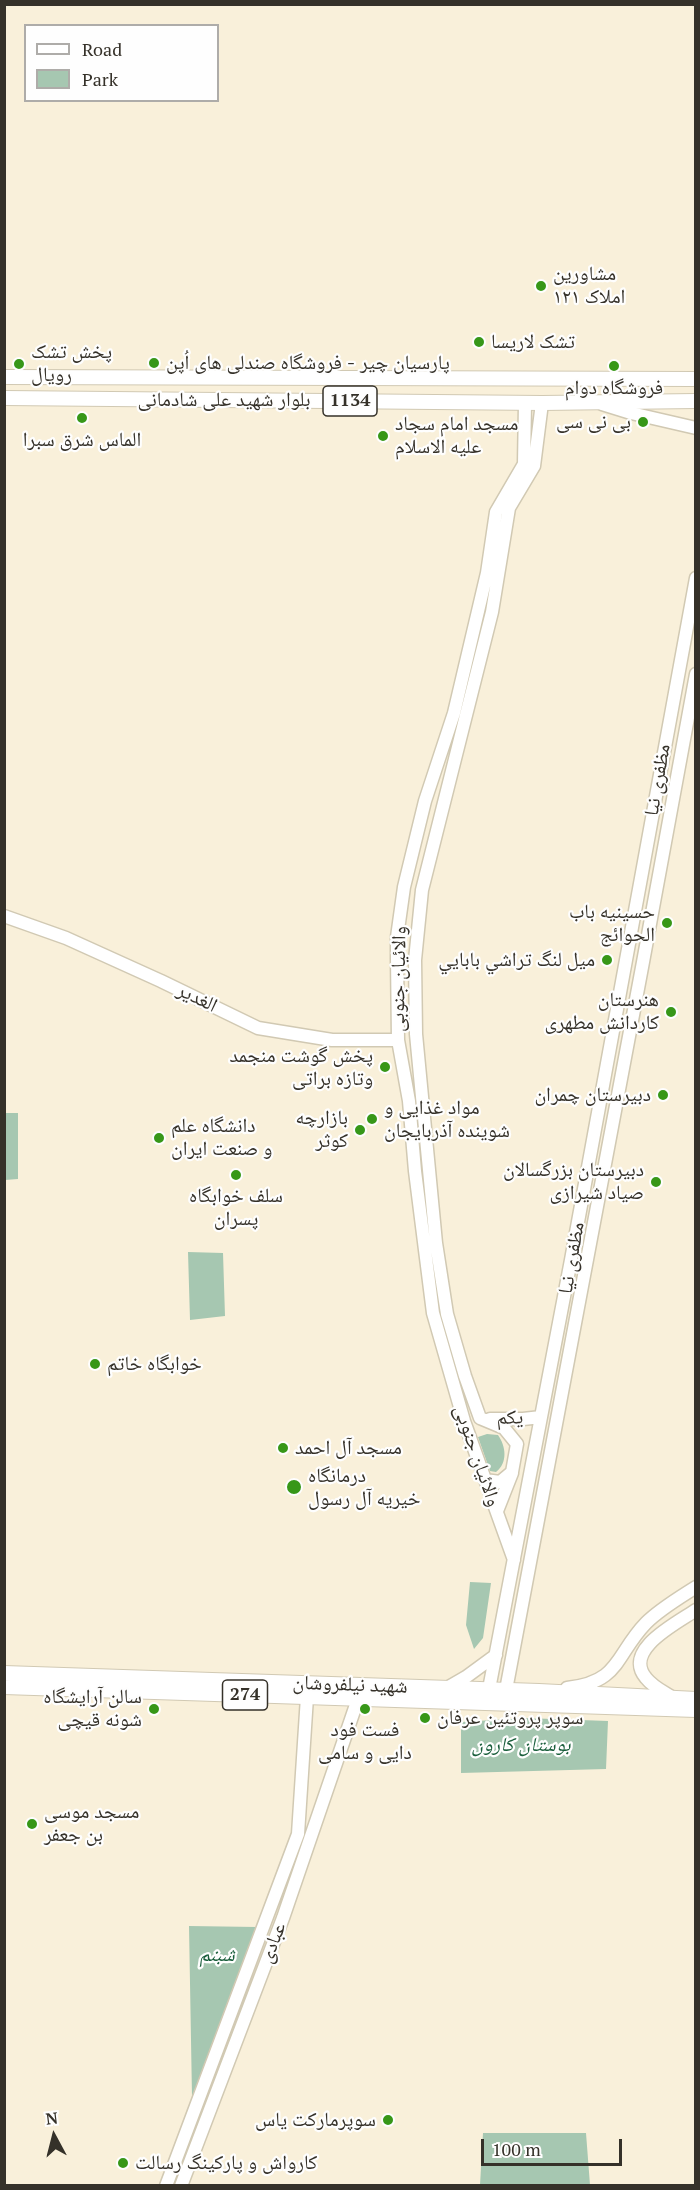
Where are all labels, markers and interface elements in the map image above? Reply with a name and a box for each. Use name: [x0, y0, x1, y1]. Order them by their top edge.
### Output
legend: [24, 24, 219, 102]
text: Road: [82, 37, 122, 61]
text: Park: [82, 67, 118, 91]
place label: مشاورین املاک ۱۲۱: [553, 262, 625, 309]
marker: مشاورین املاک ۱۲۱: [534, 279, 548, 293]
place label: تشک لاریسا: [491, 330, 575, 354]
marker: تشک لاریسا: [472, 335, 486, 349]
place label: پخش تشک رویال: [31, 340, 112, 387]
place label: پارسیان چیر - فروشگاه صندلی های اُپن: [166, 351, 450, 375]
marker: پارسیان چیر - فروشگاه صندلی های اُپن: [147, 356, 161, 370]
marker: پخش تشک رویال: [12, 357, 26, 371]
marker: فروشگاه دوام: [607, 359, 621, 373]
place label: فروشگاه دوام: [565, 376, 663, 400]
road number: 1134: [323, 386, 377, 416]
street label: بلوار شهید علی شادمانی: [138, 388, 310, 412]
place label: بی نی سی: [556, 410, 631, 434]
marker: الماس شرق سبرا: [75, 411, 89, 425]
place label: مسجد امام سجاد علیه الاسلام: [395, 412, 518, 459]
marker: بی نی سی: [636, 415, 650, 429]
place label: الماس شرق سبرا: [23, 428, 141, 452]
marker: مسجد امام سجاد علیه الاسلام: [376, 429, 390, 443]
street label: مظفری نیا: [640, 742, 676, 818]
place label: حسینیه باب الحوائج: [569, 900, 655, 947]
marker: حسینیه باب الحوائج: [660, 916, 674, 930]
street label: والائیان جنوبی: [386, 926, 412, 1032]
place label: ميل لنگ تراشي بابايي: [438, 948, 595, 972]
marker: ميل لنگ تراشي بابايي: [600, 953, 614, 967]
street label: الغدیر: [173, 978, 221, 1018]
place label: هنرستان کاردانش مطهری: [544, 988, 659, 1035]
marker: هنرستان کاردانش مطهری: [664, 1005, 678, 1019]
place label: پخش گوشت منجمد وتازه براتی: [230, 1044, 373, 1091]
marker: پخش گوشت منجمد وتازه براتی: [378, 1060, 392, 1074]
place label: دبیرستان چمران: [534, 1083, 651, 1107]
marker: دبیرستان چمران: [656, 1088, 670, 1102]
place label: مواد غذایی و شوینده آذربایجان: [384, 1096, 510, 1143]
place label: بازارچه کوثر: [295, 1106, 348, 1153]
marker: مواد غذایی و شوینده آذربایجان: [365, 1112, 379, 1126]
place label: دانشگاه علم و صنعت ایران: [171, 1114, 272, 1161]
marker: بازارچه کوثر: [353, 1123, 367, 1137]
marker: دانشگاه علم و صنعت ایران: [152, 1131, 166, 1145]
place label: دبیرستان بزرگسالان صیاد شیرازی: [503, 1158, 644, 1205]
marker: سلف خوابگاه پسران: [229, 1168, 243, 1182]
marker: دبیرستان بزرگسالان صیاد شیرازی: [649, 1175, 663, 1189]
place label: سلف خوابگاه پسران: [189, 1184, 283, 1231]
street label: مظفری نیا: [554, 1220, 590, 1296]
place label: خوابگاه خاتم: [107, 1352, 202, 1376]
marker: خوابگاه خاتم: [88, 1357, 102, 1371]
street label: والائیان جنوبی: [448, 1402, 506, 1510]
street label: یکم: [496, 1406, 524, 1430]
place label: مسجد آل احمد: [295, 1436, 402, 1460]
marker: مسجد آل احمد: [276, 1441, 290, 1455]
place label: درمانگاه خیریه آل رسول: [308, 1464, 420, 1511]
marker: درمانگاه خیریه آل رسول: [285, 1478, 303, 1496]
street label: شهید نیلفروشان: [292, 1671, 408, 1699]
road number: 274: [222, 1680, 268, 1710]
place label: سالن آرایشگاه شونه قیچی: [43, 1685, 142, 1732]
marker: سالن آرایشگاه شونه قیچی: [147, 1702, 161, 1716]
marker: فست فود دایی و سامی: [358, 1702, 372, 1716]
place label: سوپر پروتئین عرفان: [437, 1706, 583, 1730]
marker: سوپر پروتئین عرفان: [418, 1711, 432, 1725]
place label: فست فود دایی و سامی: [318, 1718, 412, 1765]
park label: بوستان کارون: [471, 1733, 571, 1757]
place label: مسجد موسی بن جعفر: [44, 1800, 139, 1847]
marker: مسجد موسی بن جعفر: [25, 1817, 39, 1831]
street label: عبادی: [254, 1919, 292, 1967]
park label: شبنم: [199, 1943, 235, 1967]
north arrow: [24, 2106, 84, 2166]
text: N: [44, 2106, 59, 2130]
place label: سوپرمارکت یاس: [255, 2108, 376, 2132]
marker: سوپرمارکت یاس: [381, 2113, 395, 2127]
scale bar: [484, 2127, 625, 2165]
text: 100 m: [492, 2137, 541, 2161]
place label: کارواش و پارکینگ رسالت: [135, 2151, 317, 2175]
marker: کارواش و پارکینگ رسالت: [116, 2156, 130, 2170]

